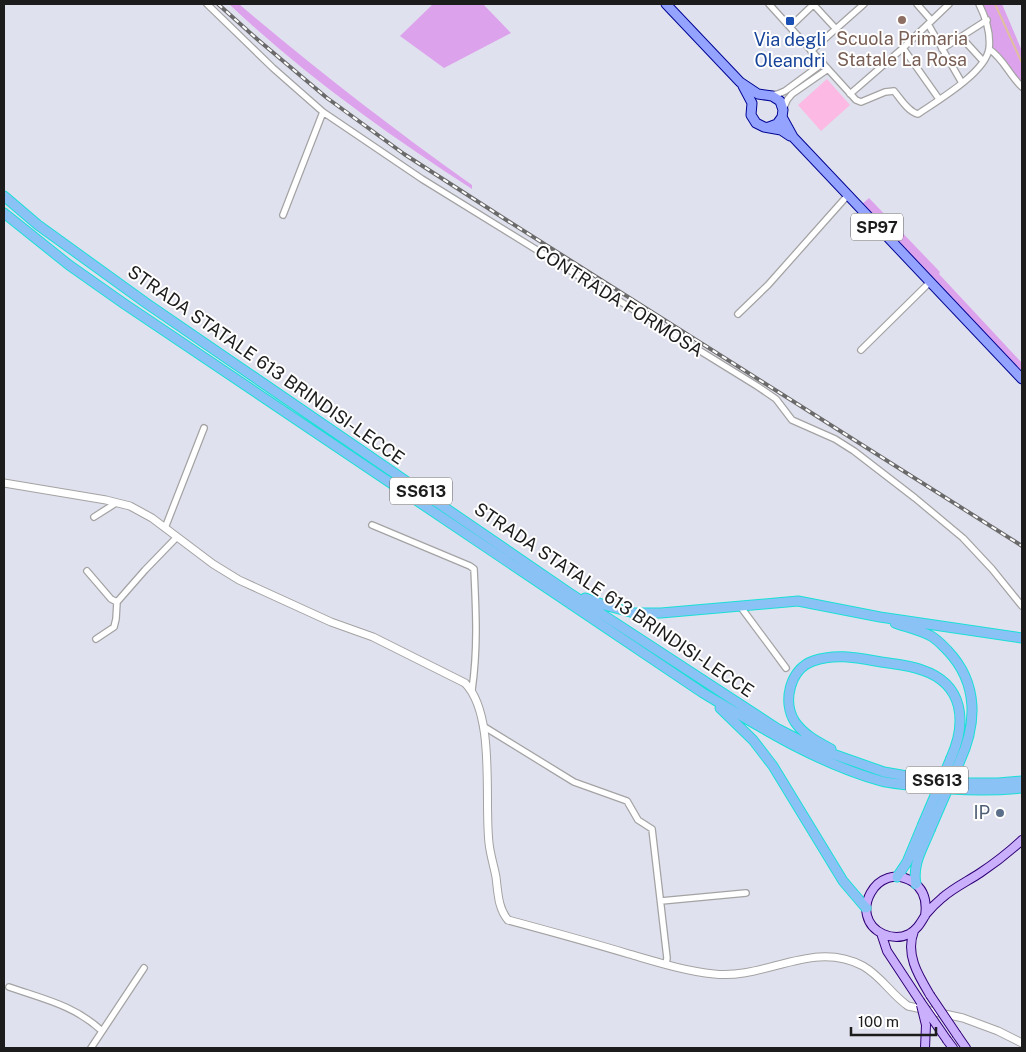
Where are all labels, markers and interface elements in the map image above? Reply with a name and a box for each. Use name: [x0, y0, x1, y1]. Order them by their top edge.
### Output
marker: Scuola Primaria Statale La Rosa: [896, 14, 908, 26]
marker: Via degli Oleandri: [784, 15, 796, 27]
place label: Scuola Primaria Statale La Rosa: [836, 28, 968, 70]
place label: Via degli Oleandri: [754, 29, 826, 71]
road number: SP97: [851, 213, 903, 240]
street label: CONTRADA FORMOSA: [532, 240, 707, 361]
street label: STRADA STATALE 613 BRINDISI-LECCE: [124, 261, 409, 469]
road number: SS613: [390, 478, 452, 504]
street label: STRADA STATALE 613 BRINDISI-LECCE: [470, 498, 758, 701]
road number: SS613: [906, 766, 968, 794]
place label: IP: [973, 802, 990, 823]
marker: IP: [994, 807, 1006, 819]
scale bar: [851, 1004, 936, 1036]
text: 100 m: [858, 1013, 899, 1030]

